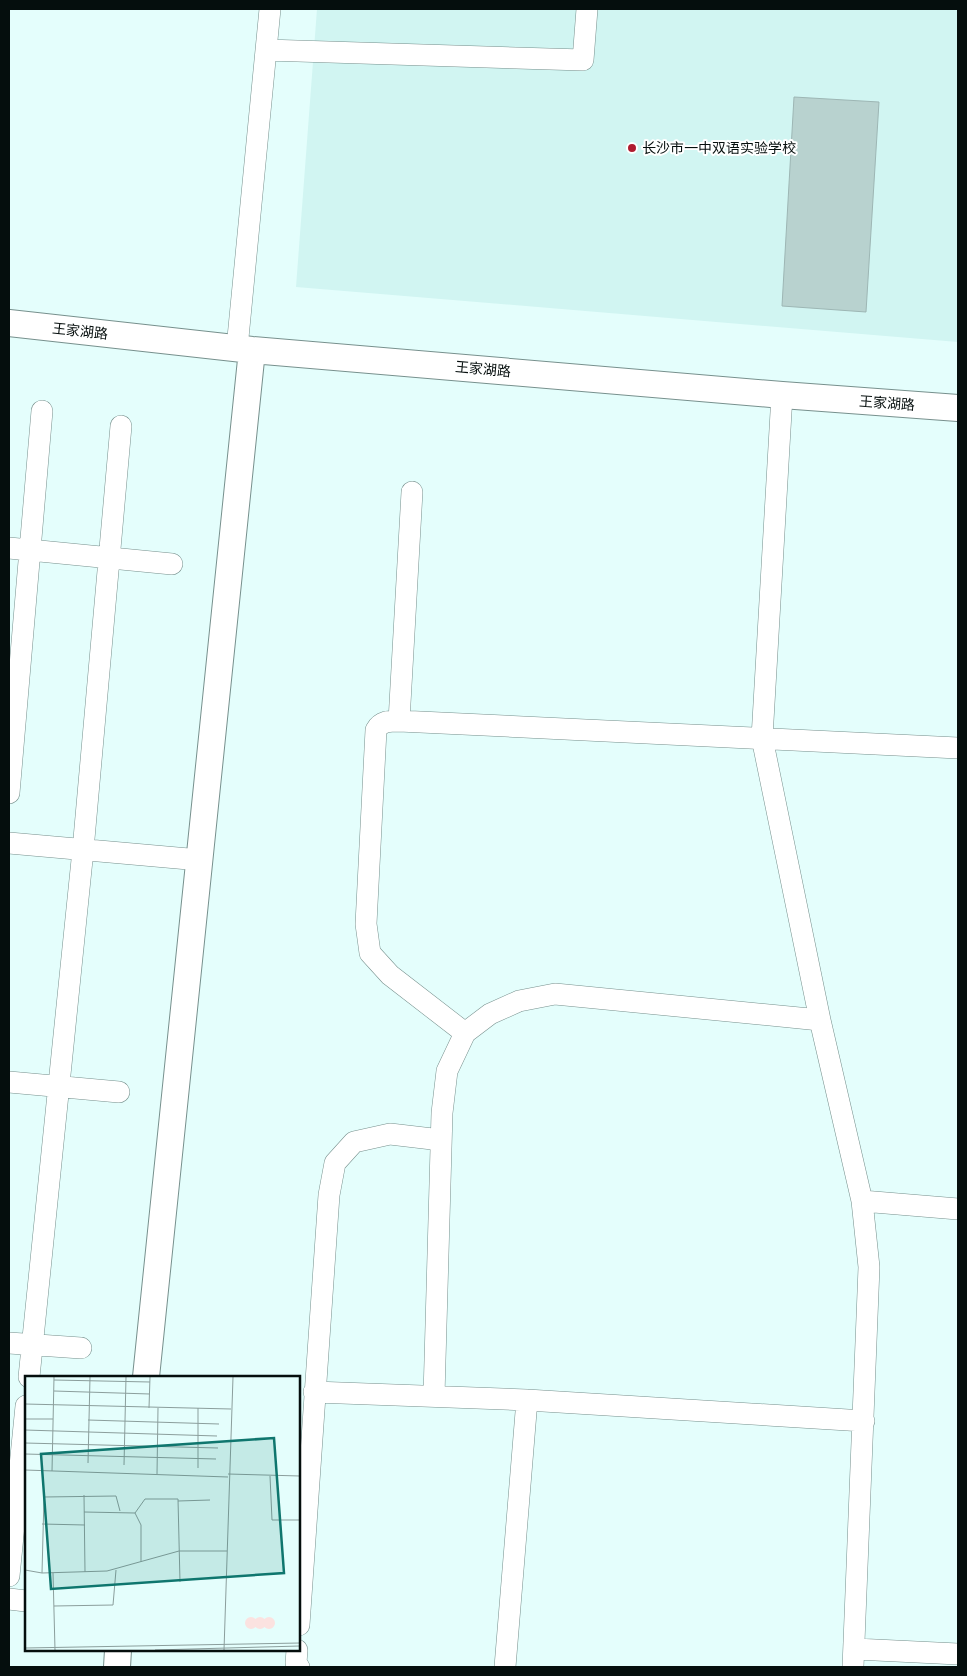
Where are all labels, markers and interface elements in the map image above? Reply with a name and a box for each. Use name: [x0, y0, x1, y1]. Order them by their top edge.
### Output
place label: 长沙市一中双语实验学校: [642, 139, 796, 157]
marker: 长沙市一中双语实验学校: [626, 142, 638, 154]
street label: 王家湖路: [51, 319, 109, 343]
street label: 王家湖路: [454, 358, 512, 380]
street label: 王家湖路: [858, 392, 916, 414]
inset map: [25, 1376, 300, 1651]

